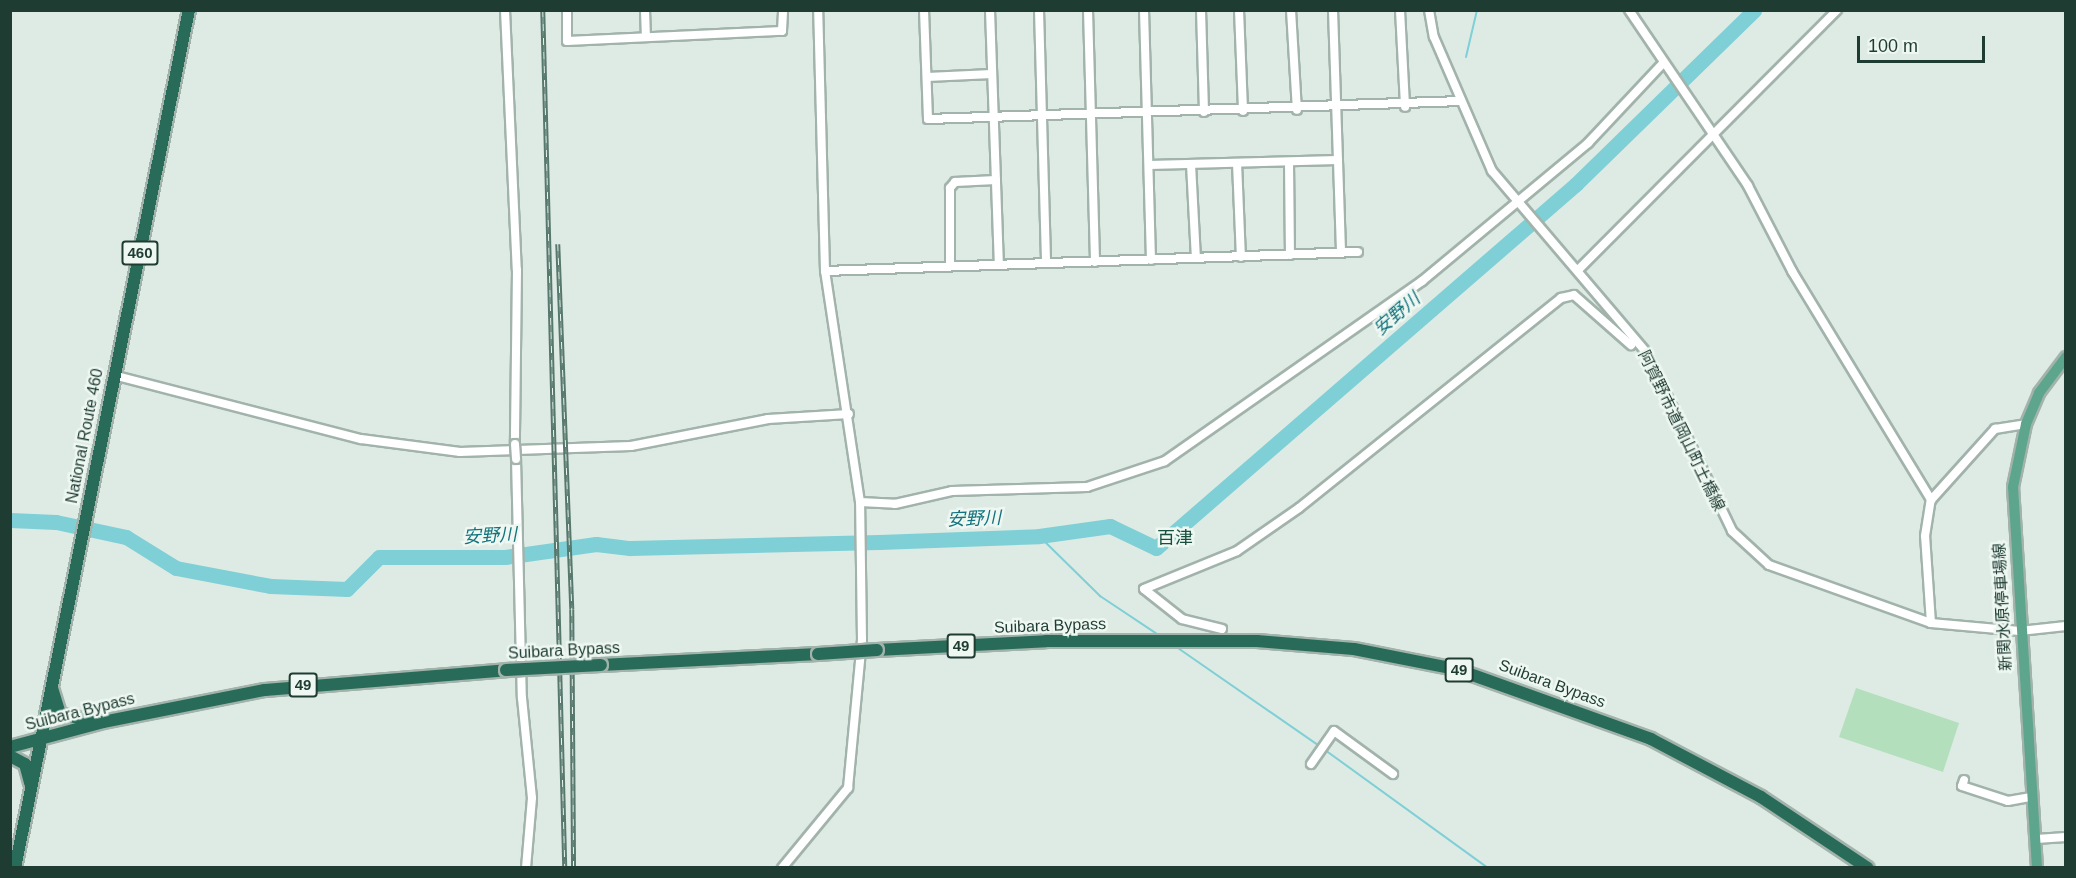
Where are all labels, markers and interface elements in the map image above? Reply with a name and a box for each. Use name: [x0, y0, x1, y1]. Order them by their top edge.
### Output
scale bar: [1860, 24, 1988, 62]
text: 100 m: [1868, 36, 1918, 56]
road number: 460: [120, 241, 160, 265]
water label: 安野川: [1370, 288, 1424, 340]
street label: 阿賀野市道岡山町土橋線: [1634, 348, 1728, 514]
street label: National Route 460: [63, 367, 107, 505]
water label: 安野川: [947, 507, 1001, 531]
water label: 安野川: [462, 524, 518, 548]
district label: 百津: [1157, 527, 1193, 549]
street label: 新関水原停車場線: [1990, 543, 2016, 671]
street label: Suibara Bypass: [994, 614, 1106, 638]
road number: 49: [946, 634, 976, 658]
street label: Suibara Bypass: [508, 638, 620, 664]
street label: Suibara Bypass: [1496, 656, 1608, 712]
road number: 49: [1444, 658, 1474, 682]
road number: 49: [288, 673, 318, 697]
street label: Suibara Bypass: [23, 689, 137, 735]

